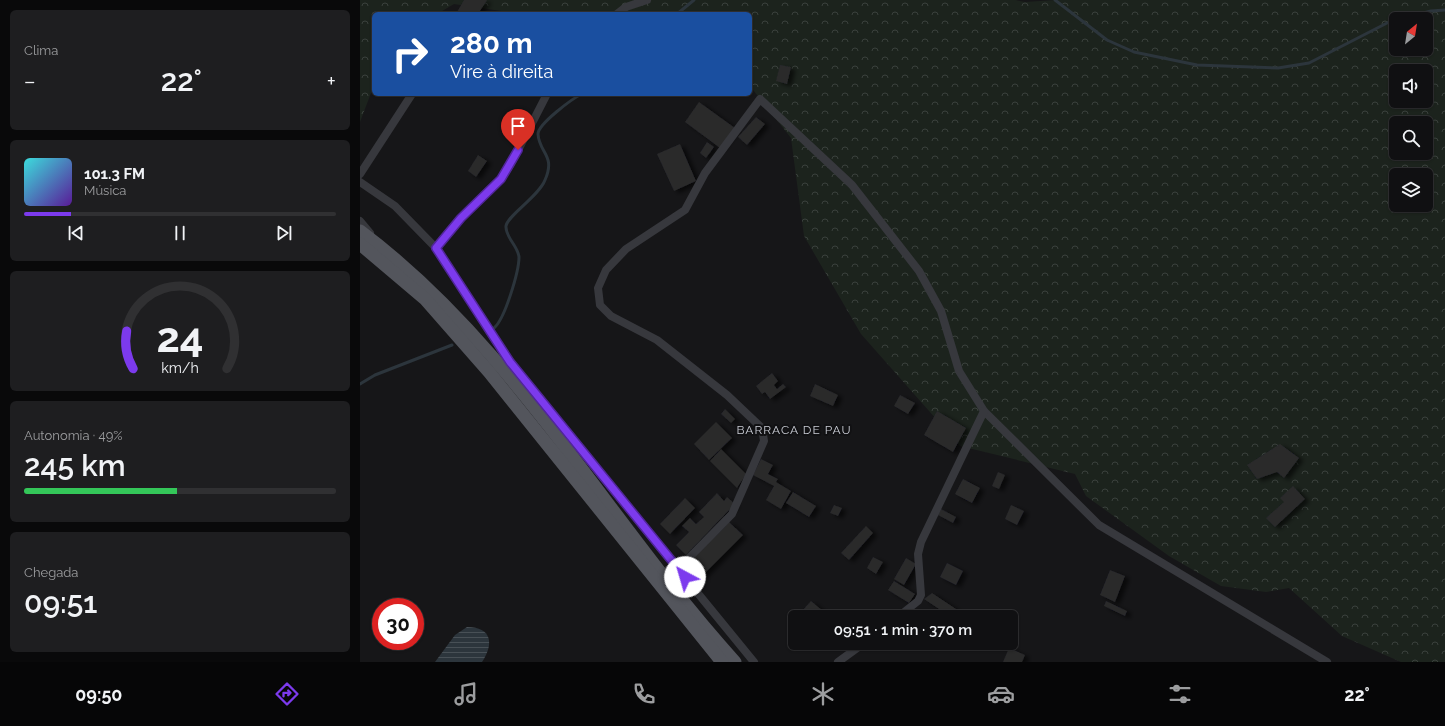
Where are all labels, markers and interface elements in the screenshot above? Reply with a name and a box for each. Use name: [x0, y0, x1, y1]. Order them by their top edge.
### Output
north arrow: [1389, 12, 1433, 56]
map controls: [1389, 12, 1433, 212]
text: 280 m: [450, 27, 533, 60]
icon: right: [384, 28, 436, 80]
text: Clima: [24, 43, 58, 58]
text: Vire à direita: [450, 61, 553, 82]
text: 22°: [161, 63, 202, 98]
button: sound: [1389, 64, 1433, 108]
text: −: [24, 68, 36, 94]
text: +: [327, 68, 336, 94]
pin: [501, 109, 535, 150]
icon: arrive: [507, 115, 529, 137]
button: search: [1389, 116, 1433, 160]
text: 101.3 FM: [84, 165, 145, 183]
button: layers: [1389, 168, 1433, 212]
text: Música: [84, 183, 126, 198]
icon: previous: [65, 222, 87, 244]
icon: pause: [169, 222, 191, 244]
icon: next: [273, 222, 295, 244]
text: 24: [156, 313, 204, 362]
text: km/h: [161, 360, 199, 376]
district label: BARRACA DE PAU: [737, 423, 851, 437]
text: Autonomia · 49%: [24, 428, 123, 443]
text: 245 km: [24, 448, 126, 483]
position arrow: [664, 556, 706, 598]
text: Chegada: [24, 565, 78, 580]
text: 09:51: [24, 585, 97, 620]
speed limit sign: 30: [372, 598, 424, 650]
text: 09:51 · 1 min · 370 m: [834, 621, 972, 639]
icon: directions: [273, 680, 301, 708]
icon: music: [452, 680, 480, 708]
icon: phone: [630, 680, 658, 708]
icon: climate: [809, 680, 837, 708]
icon: car: [987, 680, 1015, 708]
icon: filters: [1166, 680, 1194, 708]
text: 09:50: [75, 684, 122, 705]
text: 22°: [1344, 684, 1370, 705]

